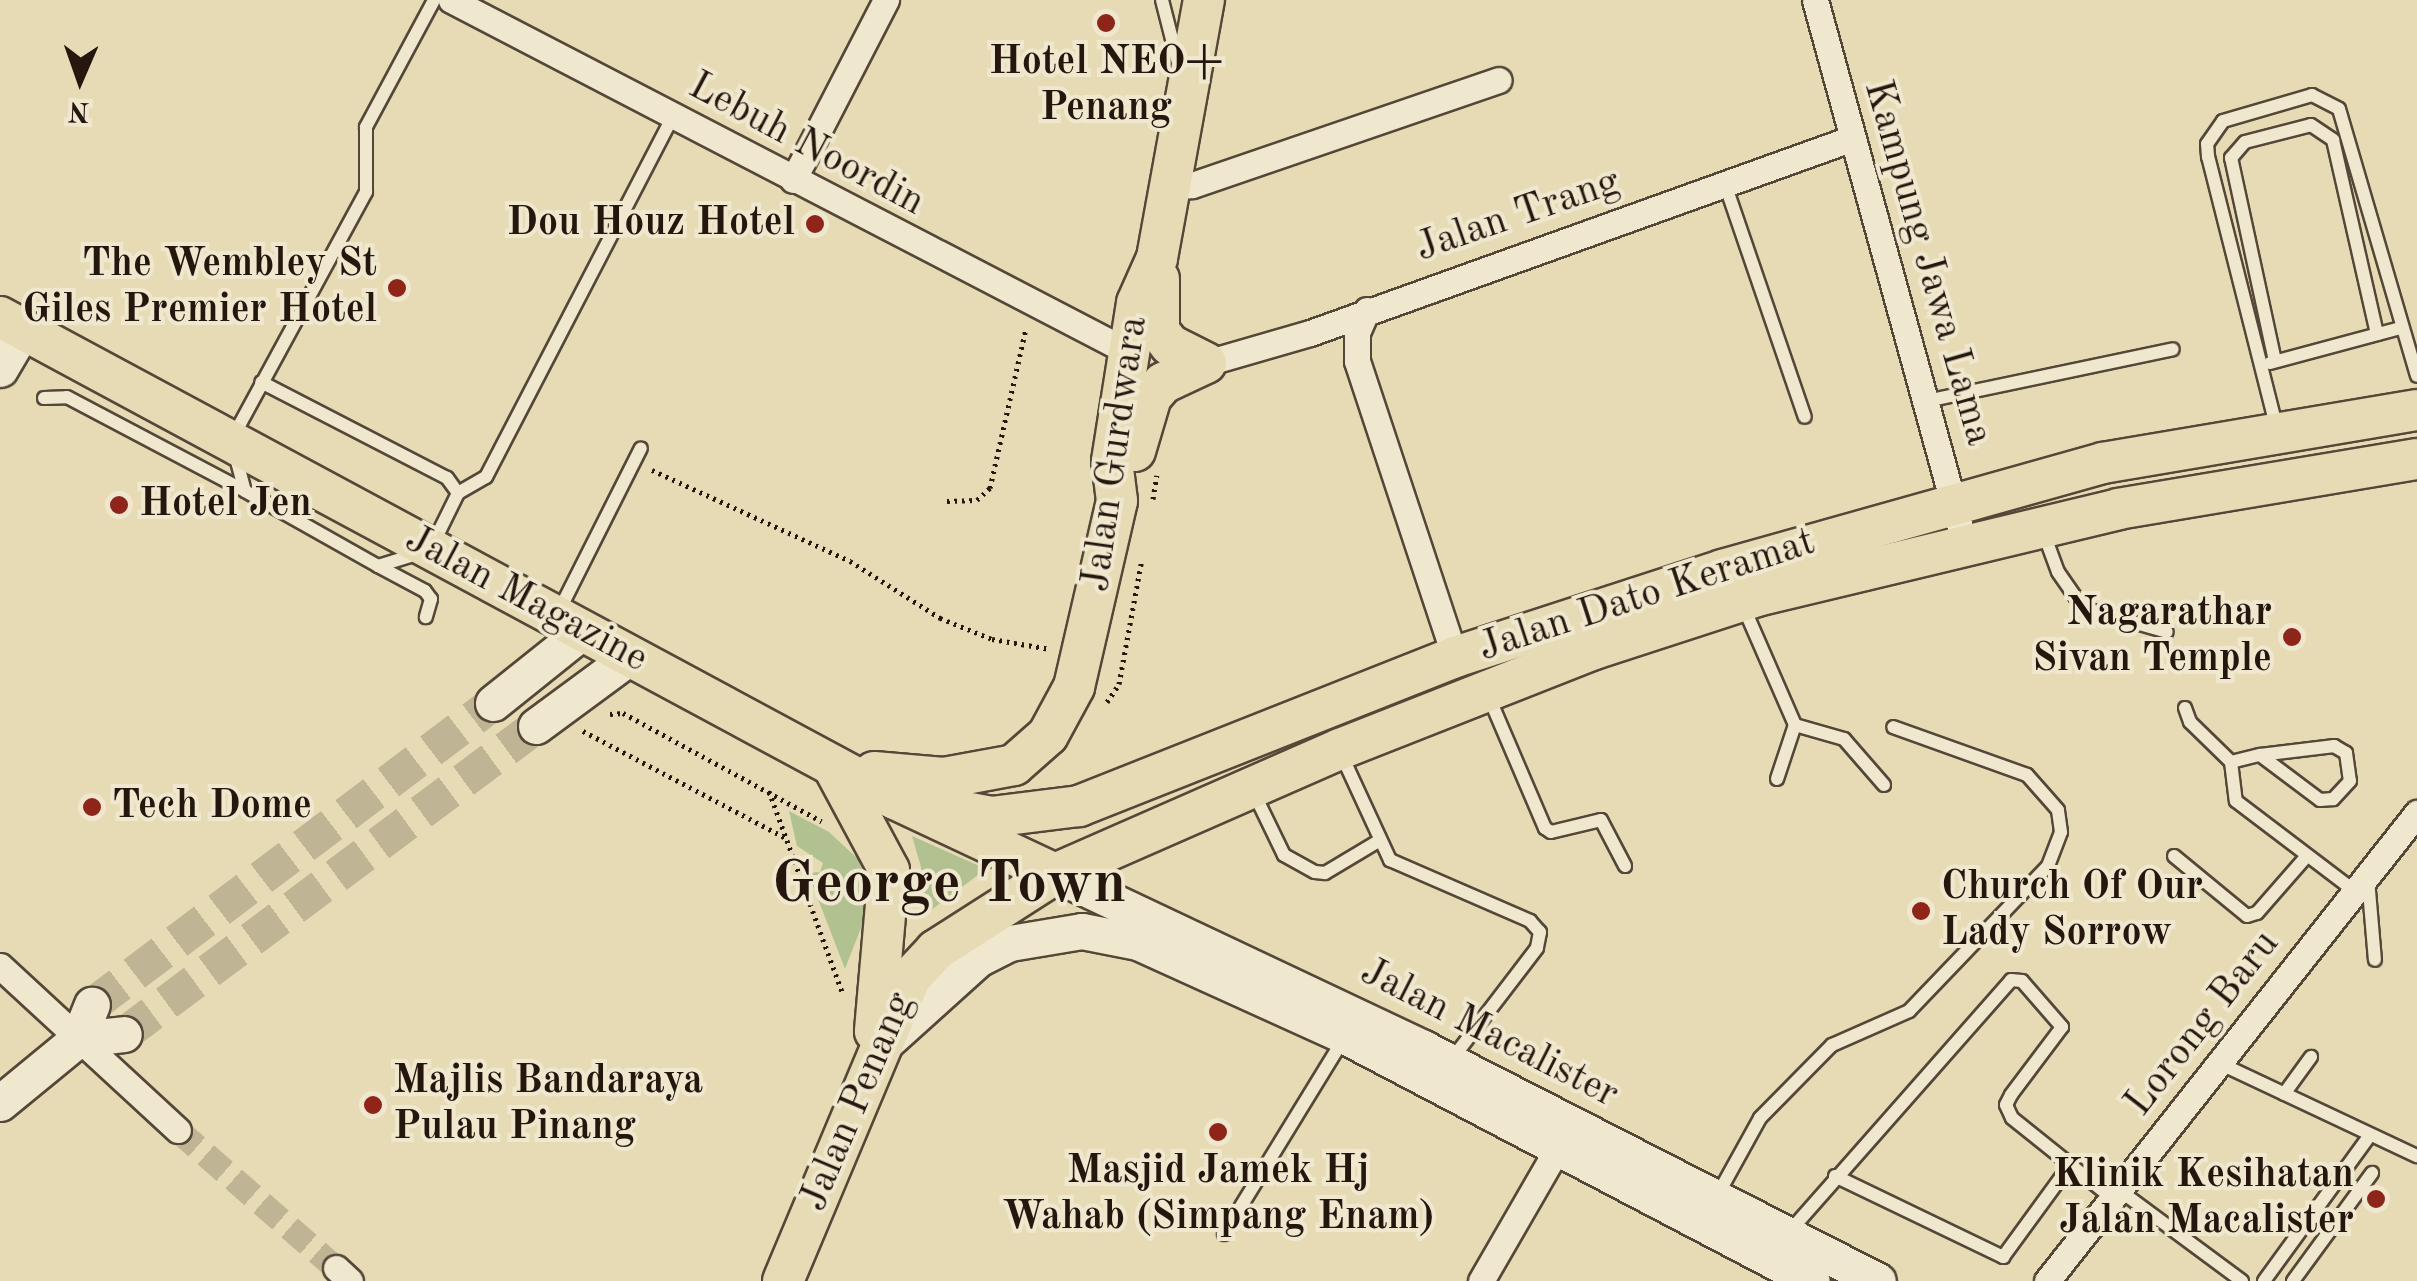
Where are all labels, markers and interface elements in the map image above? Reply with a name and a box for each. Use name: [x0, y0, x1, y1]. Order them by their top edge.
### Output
marker: Hotel NEO+ Penang: [1095, 12, 1117, 34]
north arrow: [30, 30, 130, 130]
place label: Hotel NEO+ Penang: [989, 39, 1223, 133]
street label: Lebuh Noordin: [680, 63, 932, 227]
street label: Kampung Jawa Lama: [1852, 75, 2002, 451]
text: N: [68, 96, 90, 124]
street label: Jalan Trang: [1410, 159, 1626, 273]
place label: Dou Houz Hotel: [507, 200, 795, 248]
marker: Dou Houz Hotel: [804, 213, 826, 235]
place label: The Wembley St Giles Premier Hotel: [22, 241, 377, 335]
marker: The Wembley St Giles Premier Hotel: [386, 277, 408, 299]
street label: Jalan Gurdwara: [1073, 313, 1159, 595]
place label: Hotel Jen: [139, 481, 312, 529]
marker: Hotel Jen: [108, 494, 130, 516]
street label: Jalan Magazine: [397, 516, 655, 684]
street label: Jalan Dato Keramat: [1473, 519, 1821, 673]
place label: Nagarathar Sivan Temple: [2032, 590, 2272, 684]
marker: Nagarathar Sivan Temple: [2281, 626, 2303, 648]
place label: Tech Dome: [112, 783, 312, 831]
marker: Tech Dome: [81, 796, 103, 818]
district label: George Town: [772, 849, 1126, 921]
place label: Church Of Our Lady Sorrow: [1941, 864, 2203, 958]
marker: Church Of Our Lady Sorrow: [1910, 900, 1932, 922]
street label: Lorong Baru: [2116, 922, 2290, 1126]
street label: Jalan Macalister: [1352, 948, 1626, 1120]
street label: Jalan Penang: [790, 985, 926, 1219]
place label: Majlis Bandaraya Pulau Pinang: [393, 1058, 703, 1152]
marker: Majlis Bandaraya Pulau Pinang: [362, 1094, 384, 1116]
marker: Masjid Jamek Hj Wahab (Simpang Enam): [1207, 1121, 1229, 1143]
place label: Masjid Jamek Hj Wahab (Simpang Enam): [1002, 1148, 1434, 1242]
place label: Klinik Kesihatan Jalan Macalister: [2053, 1152, 2354, 1246]
marker: Klinik Kesihatan Jalan Macalister: [2363, 1186, 2389, 1212]

